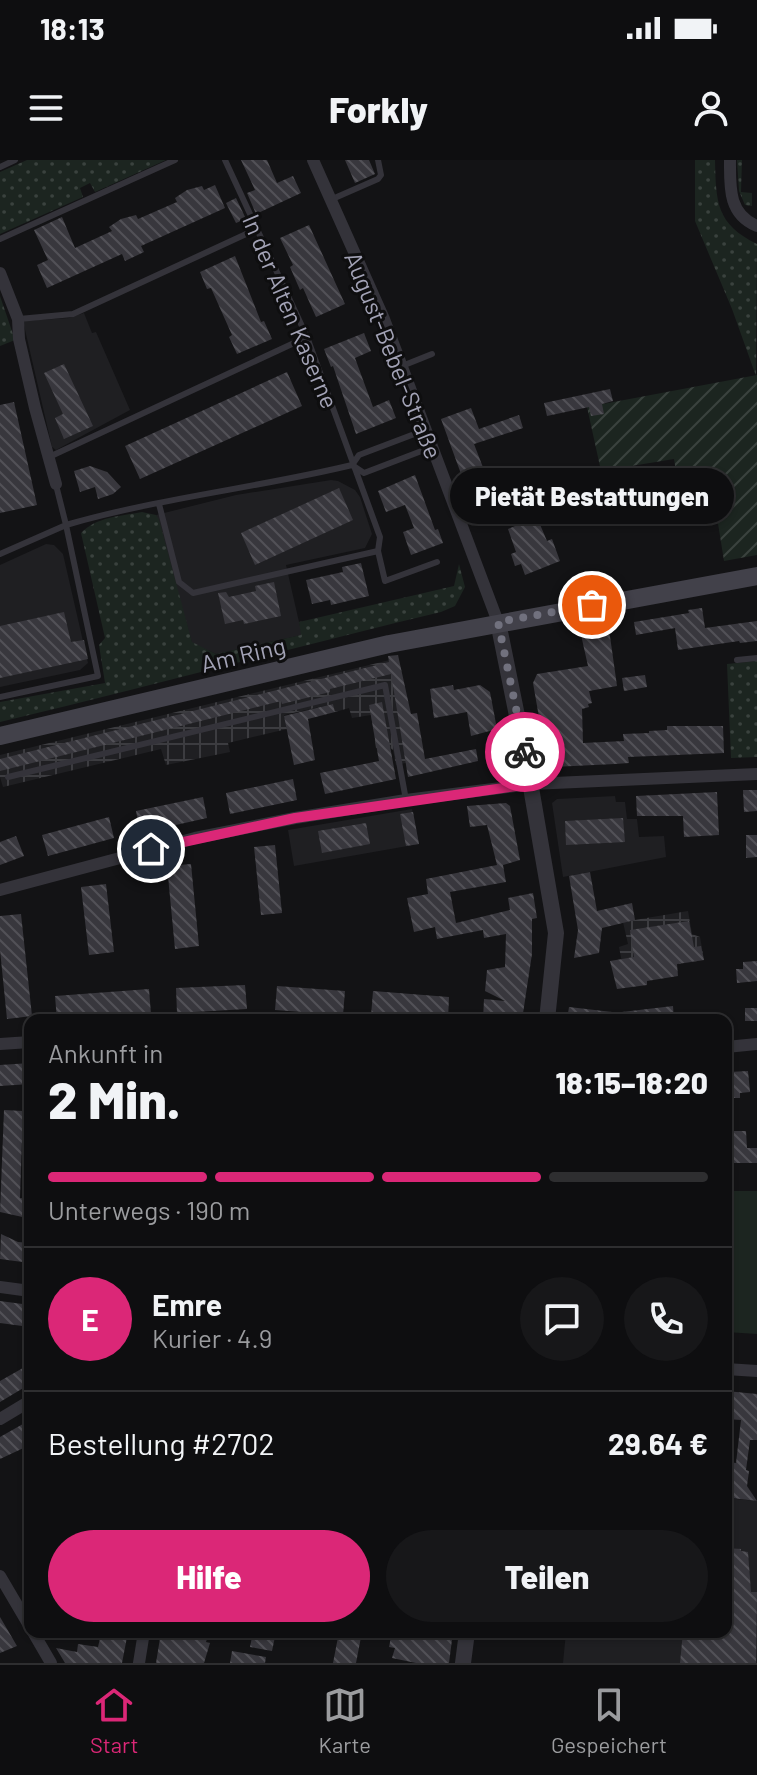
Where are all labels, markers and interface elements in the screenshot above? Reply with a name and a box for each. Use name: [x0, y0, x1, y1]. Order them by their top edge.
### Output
text: 18:13: [40, 10, 105, 46]
icon: menu: [24, 86, 68, 130]
icon: person: [689, 86, 733, 130]
text: Forkly: [329, 87, 428, 130]
street label: In der Alten Kaserne: [237, 210, 345, 412]
street label: August-Bebel-Straße: [339, 247, 449, 463]
callout: Pietät Bestattungen: [450, 469, 734, 525]
text: Pietät Bestattungen: [475, 480, 709, 511]
pin: [558, 571, 626, 639]
icon: bag: [570, 583, 614, 627]
street label: Am Ring: [198, 630, 288, 678]
courier: [485, 712, 565, 792]
icon: bike: [503, 730, 547, 774]
pin: [117, 815, 185, 883]
icon: home: [129, 827, 173, 871]
text: Ankunft in: [48, 1037, 163, 1068]
text: 18:15–18:20: [556, 1064, 708, 1100]
text: 2 Min.: [48, 1067, 181, 1129]
text: Unterwegs · 190 m: [48, 1194, 250, 1225]
button: chat: [520, 1277, 604, 1361]
button: phone: [624, 1277, 708, 1361]
text: Emre: [152, 1286, 222, 1322]
text: E: [81, 1301, 99, 1337]
text: Kurier · 4.9: [152, 1322, 272, 1353]
text: Bestellung #2702: [48, 1425, 275, 1461]
text: 29.64 €: [608, 1425, 708, 1461]
button: Hilfe: [48, 1530, 370, 1622]
button: Teilen: [386, 1530, 708, 1622]
tab: Start: [90, 1683, 138, 1757]
tab: Karte: [318, 1683, 371, 1757]
tab: Gespeichert: [551, 1683, 667, 1757]

